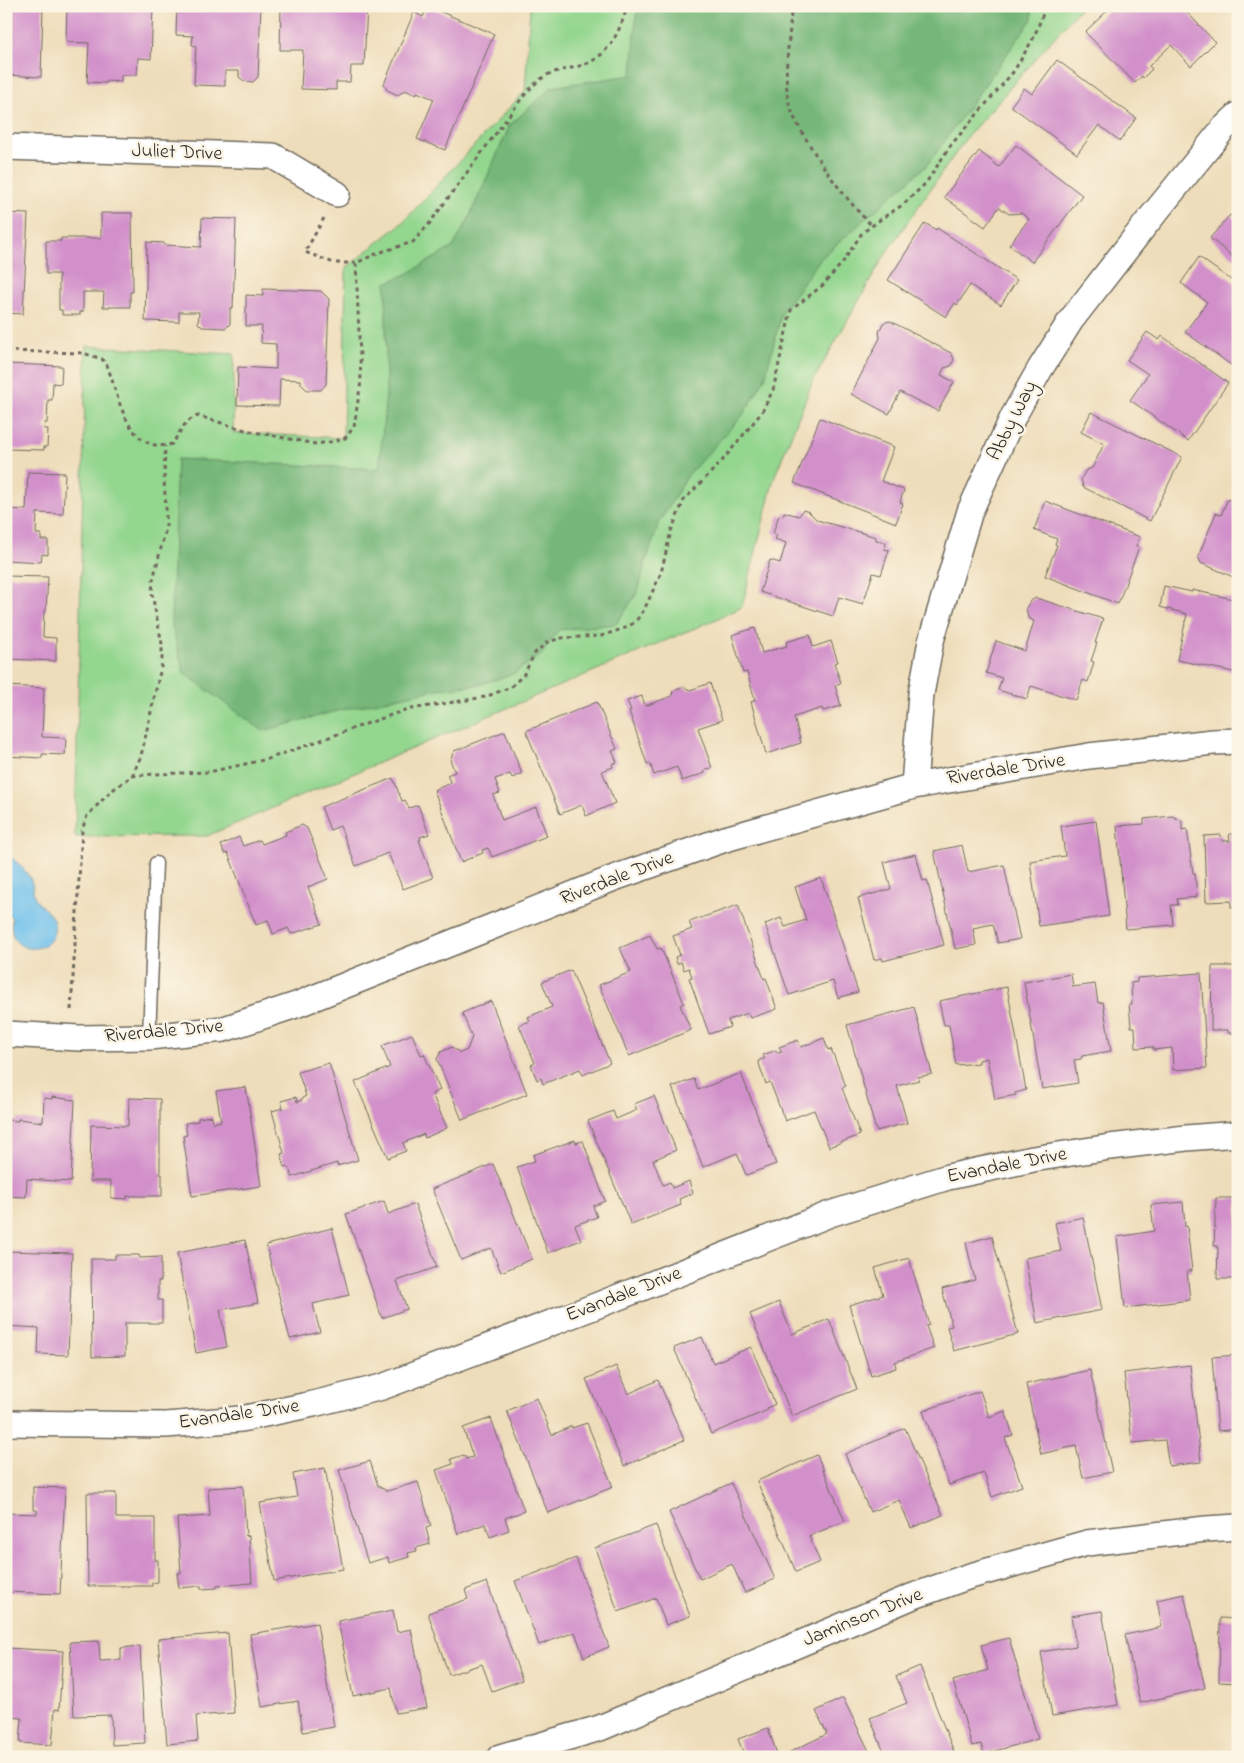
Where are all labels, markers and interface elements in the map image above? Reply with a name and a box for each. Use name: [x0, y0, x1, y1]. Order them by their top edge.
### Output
street label: Juliet Drive: [131, 137, 223, 169]
street label: Abby Way: [980, 376, 1046, 466]
street label: Riverdale Drive: [945, 746, 1067, 794]
street label: Riverdale Drive: [556, 844, 678, 914]
street label: Riverdale Drive: [103, 1012, 225, 1052]
street label: Evandale Drive: [945, 1140, 1069, 1192]
street label: Evandale Drive: [562, 1260, 686, 1330]
street label: Evandale Drive: [177, 1392, 301, 1438]
street label: Jaminson Drive: [799, 1581, 927, 1655]

